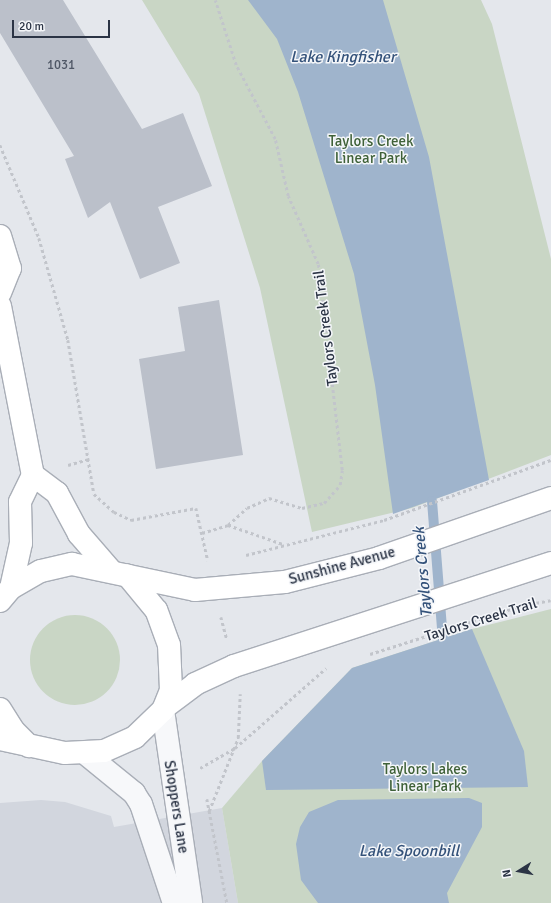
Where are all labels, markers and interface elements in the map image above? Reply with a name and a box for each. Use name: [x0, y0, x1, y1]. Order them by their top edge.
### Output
scale bar: [14, 12, 112, 38]
text: 20 m: [19, 19, 44, 34]
water label: Lake Kingfisher: [290, 47, 396, 67]
house number: 1031: [47, 57, 75, 73]
park label: Taylors Creek Linear Park: [329, 132, 413, 167]
street label: Taylors Creek Trail: [310, 269, 342, 387]
water label: Taylors Creek: [409, 526, 437, 618]
street label: Sunshine Avenue: [287, 543, 397, 589]
street label: Taylors Creek Trail: [423, 594, 539, 646]
street label: Shoppers Lane: [160, 759, 192, 855]
park label: Taylors Lakes Linear Park: [383, 760, 467, 795]
water label: Lake Spoonbill: [359, 841, 459, 861]
north arrow: [499, 851, 539, 891]
text: N: [500, 868, 514, 878]

